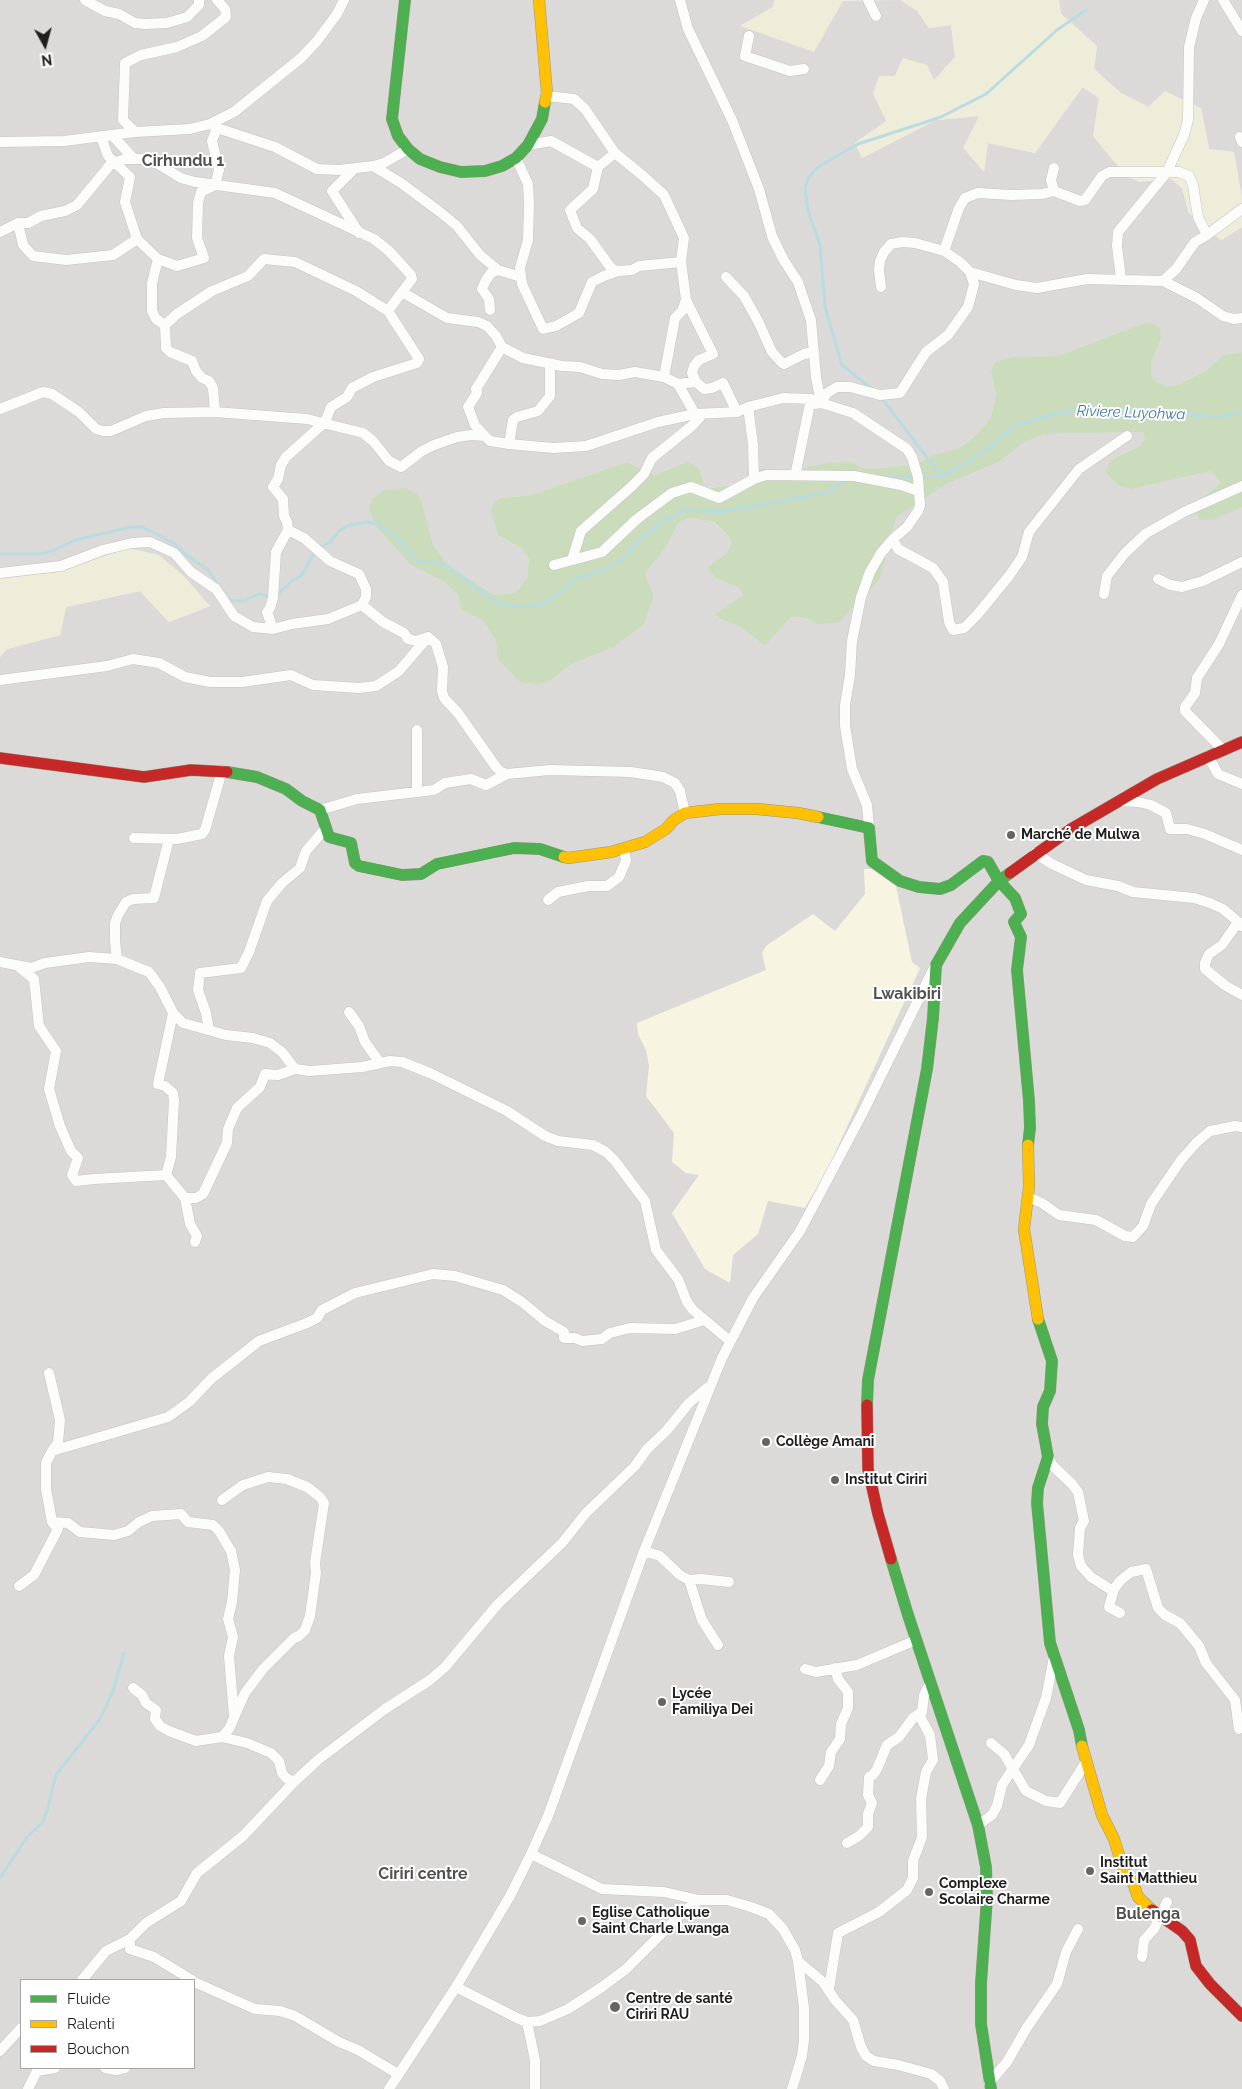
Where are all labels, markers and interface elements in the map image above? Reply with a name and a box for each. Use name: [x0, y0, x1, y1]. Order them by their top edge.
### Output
north arrow: [20, 20, 70, 70]
text: N: [41, 51, 53, 68]
district label: Cirhundu 1: [142, 151, 224, 171]
water label: Riviere Luyohwa: [1076, 402, 1186, 424]
place label: Marché de Mulwa: [1021, 827, 1140, 843]
marker: Marché de Mulwa: [1005, 829, 1017, 841]
district label: Lwakibiri: [873, 984, 941, 1004]
place label: Collège Amani: [776, 1434, 874, 1450]
marker: Collège Amani: [760, 1436, 772, 1448]
place label: Institut Ciriri: [845, 1472, 927, 1488]
marker: Institut Ciriri: [829, 1474, 841, 1486]
place label: Lycée Familiya Dei: [672, 1686, 753, 1718]
marker: Lycée Familiya Dei: [656, 1696, 668, 1708]
place label: Institut Saint Matthieu: [1100, 1855, 1197, 1888]
district label: Ciriri centre: [378, 1864, 468, 1884]
marker: Institut Saint Matthieu: [1084, 1865, 1096, 1877]
place label: Complexe Scolaire Charme: [939, 1876, 1050, 1908]
marker: Complexe Scolaire Charme: [923, 1886, 935, 1898]
district label: Bulenga: [1116, 1904, 1180, 1924]
place label: Eglise Catholique Saint Charle Lwanga: [592, 1905, 729, 1938]
marker: Eglise Catholique Saint Charle Lwanga: [576, 1915, 588, 1927]
legend: [20, 1979, 195, 2069]
text: Fluide: [67, 1990, 110, 2008]
place label: Centre de santé Ciriri RAU: [626, 1991, 733, 2024]
marker: Centre de santé Ciriri RAU: [608, 2000, 622, 2014]
text: Ralenti: [67, 2015, 115, 2033]
text: Bouchon: [67, 2040, 129, 2058]

